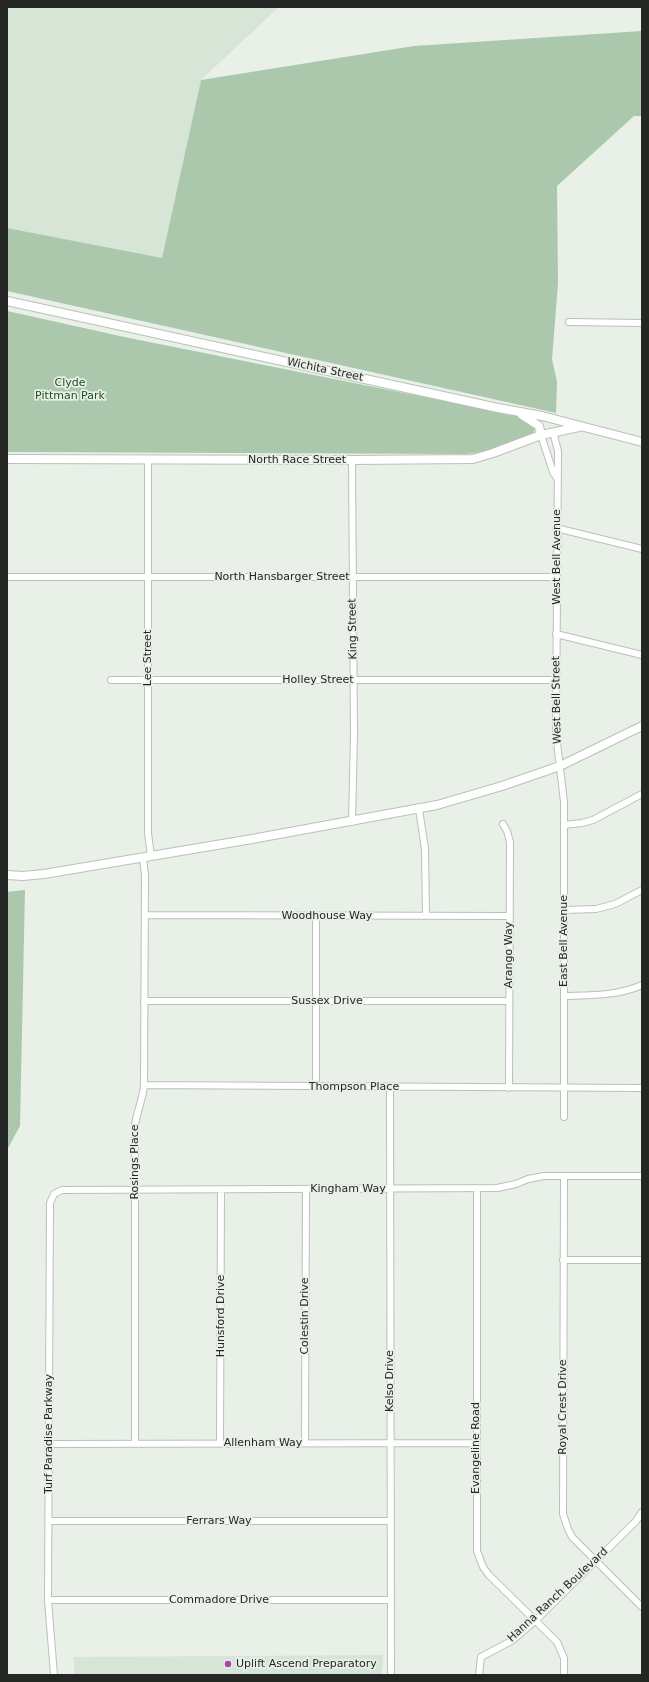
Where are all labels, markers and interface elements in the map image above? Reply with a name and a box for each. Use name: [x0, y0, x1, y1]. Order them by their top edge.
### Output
street label: Wichita Street: [286, 355, 364, 385]
park label: Clyde Pittman Park: [35, 376, 105, 402]
street label: North Race Street: [248, 453, 346, 467]
street label: West Bell Avenue: [550, 509, 564, 605]
street label: North Hansbarger Street: [214, 570, 350, 584]
street label: King Street: [346, 598, 360, 660]
street label: Lee Street: [141, 630, 155, 686]
street label: West Bell Street: [550, 656, 564, 744]
street label: Holley Street: [282, 673, 354, 687]
street label: East Bell Avenue: [557, 895, 571, 987]
street label: Woodhouse Way: [282, 909, 372, 923]
street label: Arango Way: [502, 922, 516, 988]
street label: Sussex Drive: [291, 994, 363, 1008]
street label: Thompson Place: [309, 1080, 399, 1094]
street label: Rosings Place: [128, 1124, 142, 1200]
street label: Kingham Way: [310, 1182, 386, 1196]
street label: Hunsford Drive: [214, 1275, 228, 1357]
street label: Colestin Drive: [298, 1277, 312, 1355]
street label: Kelso Drive: [383, 1350, 397, 1412]
street label: Royal Crest Drive: [556, 1359, 570, 1455]
street label: Turf Paradise Parkway: [42, 1374, 56, 1494]
street label: Evangeline Road: [469, 1402, 483, 1494]
street label: Allenham Way: [224, 1436, 302, 1450]
street label: Ferrars Way: [186, 1514, 252, 1528]
street label: Hanna Ranch Boulevard: [505, 1545, 611, 1645]
street label: Commadore Drive: [169, 1593, 269, 1607]
place label: Uplift Ascend Preparatory: [236, 1657, 377, 1671]
marker: Uplift Ascend Preparatory: [223, 1659, 233, 1669]

